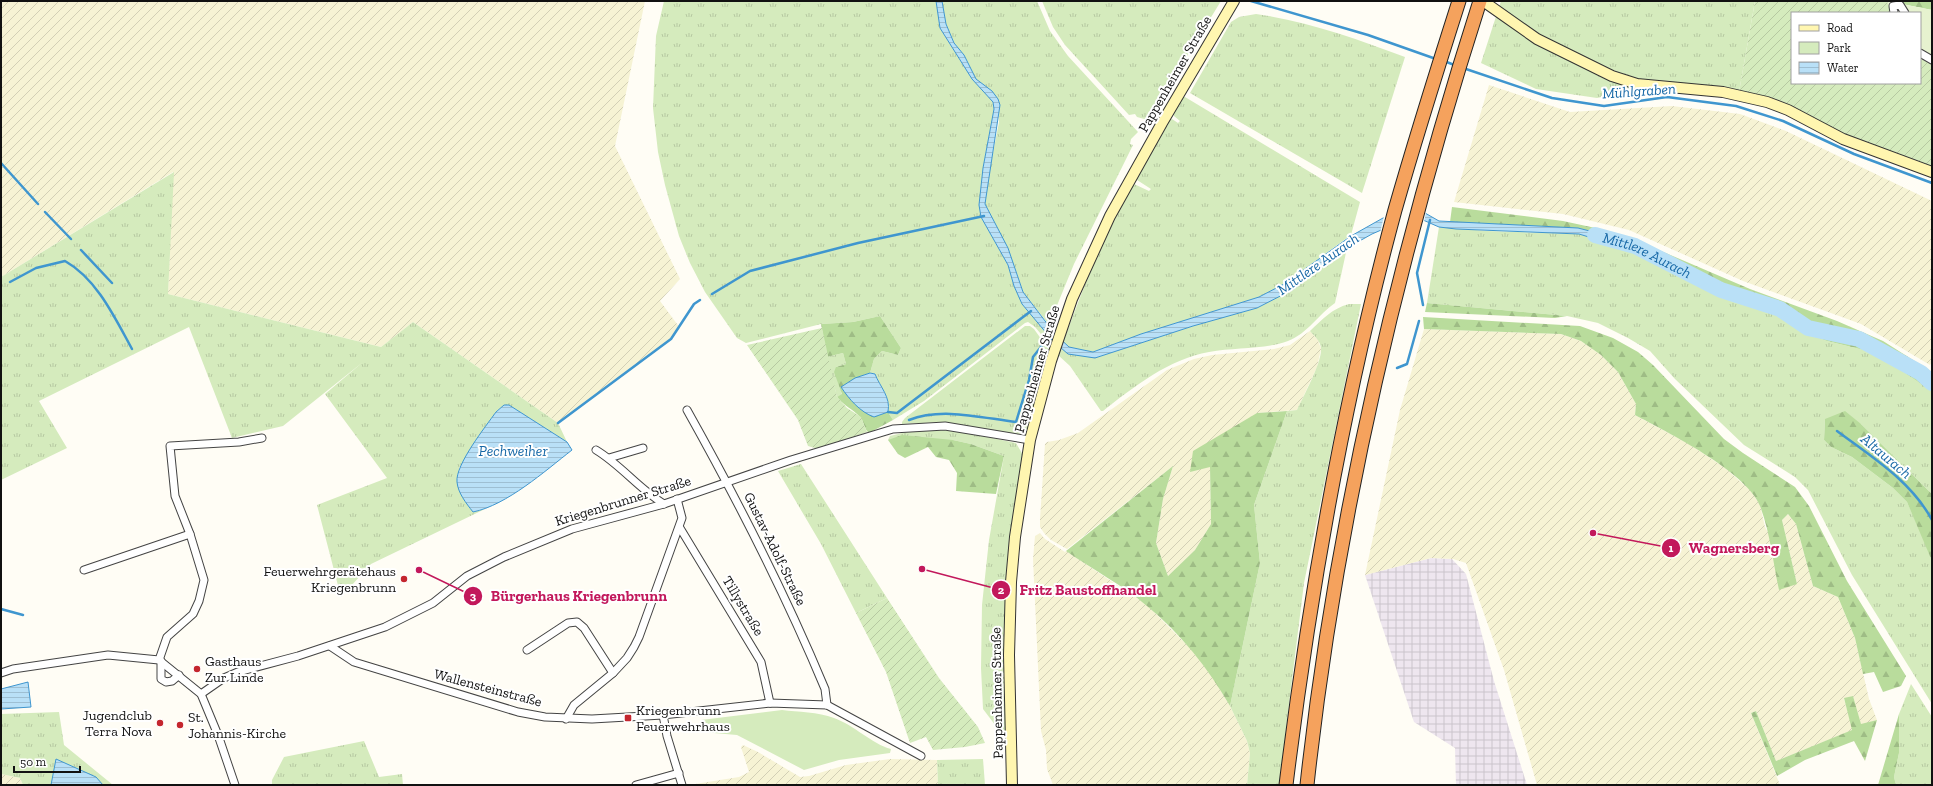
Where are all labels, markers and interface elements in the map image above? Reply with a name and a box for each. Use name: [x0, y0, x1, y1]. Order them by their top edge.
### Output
street label: Pappenheimer Straße: [1135, 12, 1215, 135]
legend: [1791, 12, 1921, 84]
text: Road: [1827, 21, 1853, 35]
text: Park: [1827, 41, 1852, 55]
text: Water: [1827, 61, 1859, 75]
water label: Mühlgraben: [1602, 79, 1677, 103]
water label: Mittlere Aurach: [1274, 229, 1363, 299]
water label: Mittlere Aurach: [1601, 229, 1695, 283]
street label: Pappenheimer Straße: [1011, 303, 1063, 435]
water label: Altaurach: [1856, 429, 1915, 483]
water label: Pechweiher: [478, 442, 548, 460]
street label: Kriegenbrunner Straße: [553, 472, 693, 530]
street label: Gustav-Adolf-Straße: [740, 490, 810, 609]
callout: Wagnersberg: [1661, 534, 1788, 561]
text: Wagnersberg: [1689, 539, 1780, 557]
text: 1: [1669, 541, 1674, 555]
place label: Feuerwehrgerätehaus Kriegenbrunn: [263, 563, 396, 596]
street label: Tillystraße: [719, 573, 768, 639]
marker: Feuerwehrgerätehaus Kriegenbrunn: [399, 574, 409, 584]
callout: Fritz Baustoffhandel: [991, 576, 1164, 603]
text: Fritz Baustoffhandel: [1020, 581, 1156, 599]
callout: Bürgerhaus Kriegenbrunn: [463, 582, 676, 609]
text: 2: [998, 583, 1005, 597]
text: Bürgerhaus Kriegenbrunn: [491, 587, 667, 605]
text: 3: [470, 589, 477, 603]
street label: Pappenheimer Straße: [987, 627, 1007, 759]
place label: Gasthaus Zur Linde: [205, 653, 264, 686]
marker: Gasthaus Zur Linde: [192, 664, 202, 674]
street label: Wallensteinstraße: [432, 665, 544, 711]
place label: Kriegenbrunn Feuerwehrhaus: [636, 702, 730, 735]
place label: Jugendclub Terra Nova: [83, 707, 152, 740]
place label: St. Johannis-Kirche: [188, 709, 287, 742]
marker: Kriegenbrunn Feuerwehrhaus: [623, 713, 633, 723]
marker: Jugendclub Terra Nova: [155, 718, 165, 728]
marker: St. Johannis-Kirche: [175, 720, 185, 730]
scale bar: [14, 748, 80, 774]
text: 50 m: [20, 755, 47, 769]

